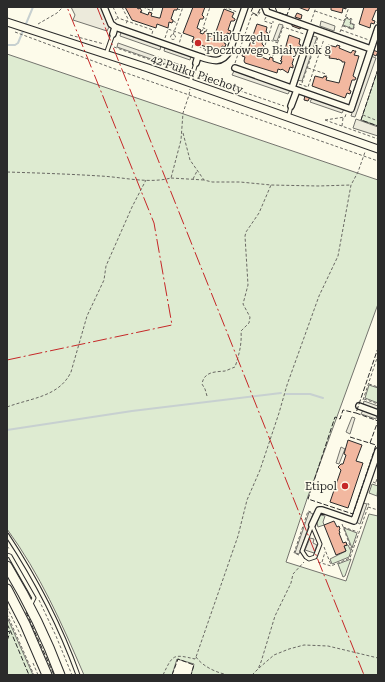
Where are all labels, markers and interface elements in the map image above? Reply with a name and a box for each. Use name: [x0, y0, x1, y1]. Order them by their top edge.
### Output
place label: Filia Urzędu Pocztowego Białystok 8: [206, 31, 331, 57]
marker: Filia Urzędu Pocztowego Białystok 8: [193, 38, 203, 48]
street label: 42 Pułku Piechoty: [149, 53, 245, 97]
place label: Etipol: [305, 480, 338, 493]
marker: Etipol: [340, 481, 350, 491]

